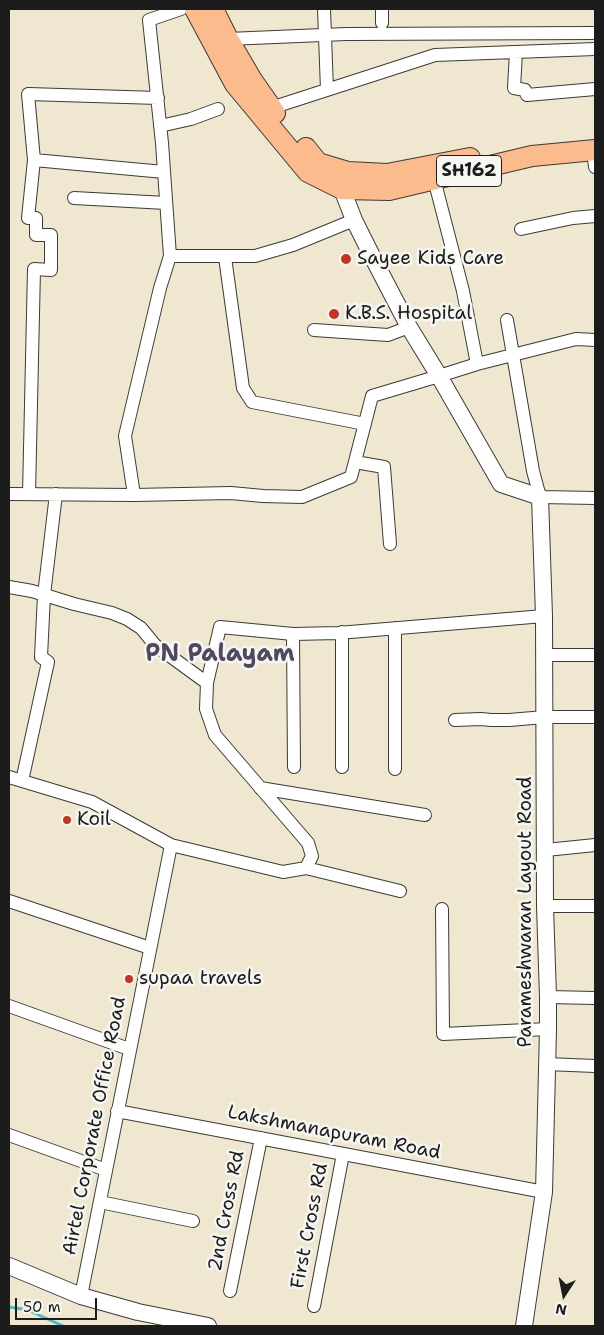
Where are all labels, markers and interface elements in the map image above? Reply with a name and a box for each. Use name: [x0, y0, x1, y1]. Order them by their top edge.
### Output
road number: SH162: [436, 156, 502, 187]
place label: Sayee Kids Care: [357, 248, 504, 270]
marker: Sayee Kids Care: [339, 252, 353, 266]
place label: K.B.S. Hospital: [345, 303, 472, 325]
marker: K.B.S. Hospital: [327, 307, 341, 321]
district label: PN Palayam: [145, 641, 295, 669]
street label: Parameshwaran Layout Road: [515, 776, 537, 1048]
place label: Koil: [77, 809, 111, 831]
marker: Koil: [61, 814, 73, 826]
place label: supaa travels: [139, 968, 262, 990]
marker: supaa travels: [123, 973, 135, 985]
street label: Airtel Corporate Office Road: [59, 995, 131, 1257]
street label: Lakshmanapuram Road: [226, 1101, 442, 1165]
street label: 2nd Cross Rd: [204, 1149, 250, 1273]
street label: First Cross Rd: [287, 1161, 333, 1291]
north arrow: [539, 1270, 589, 1320]
scale bar: [18, 1288, 100, 1320]
text: 50 m: [23, 1297, 61, 1317]
text: N: [554, 1300, 568, 1320]

